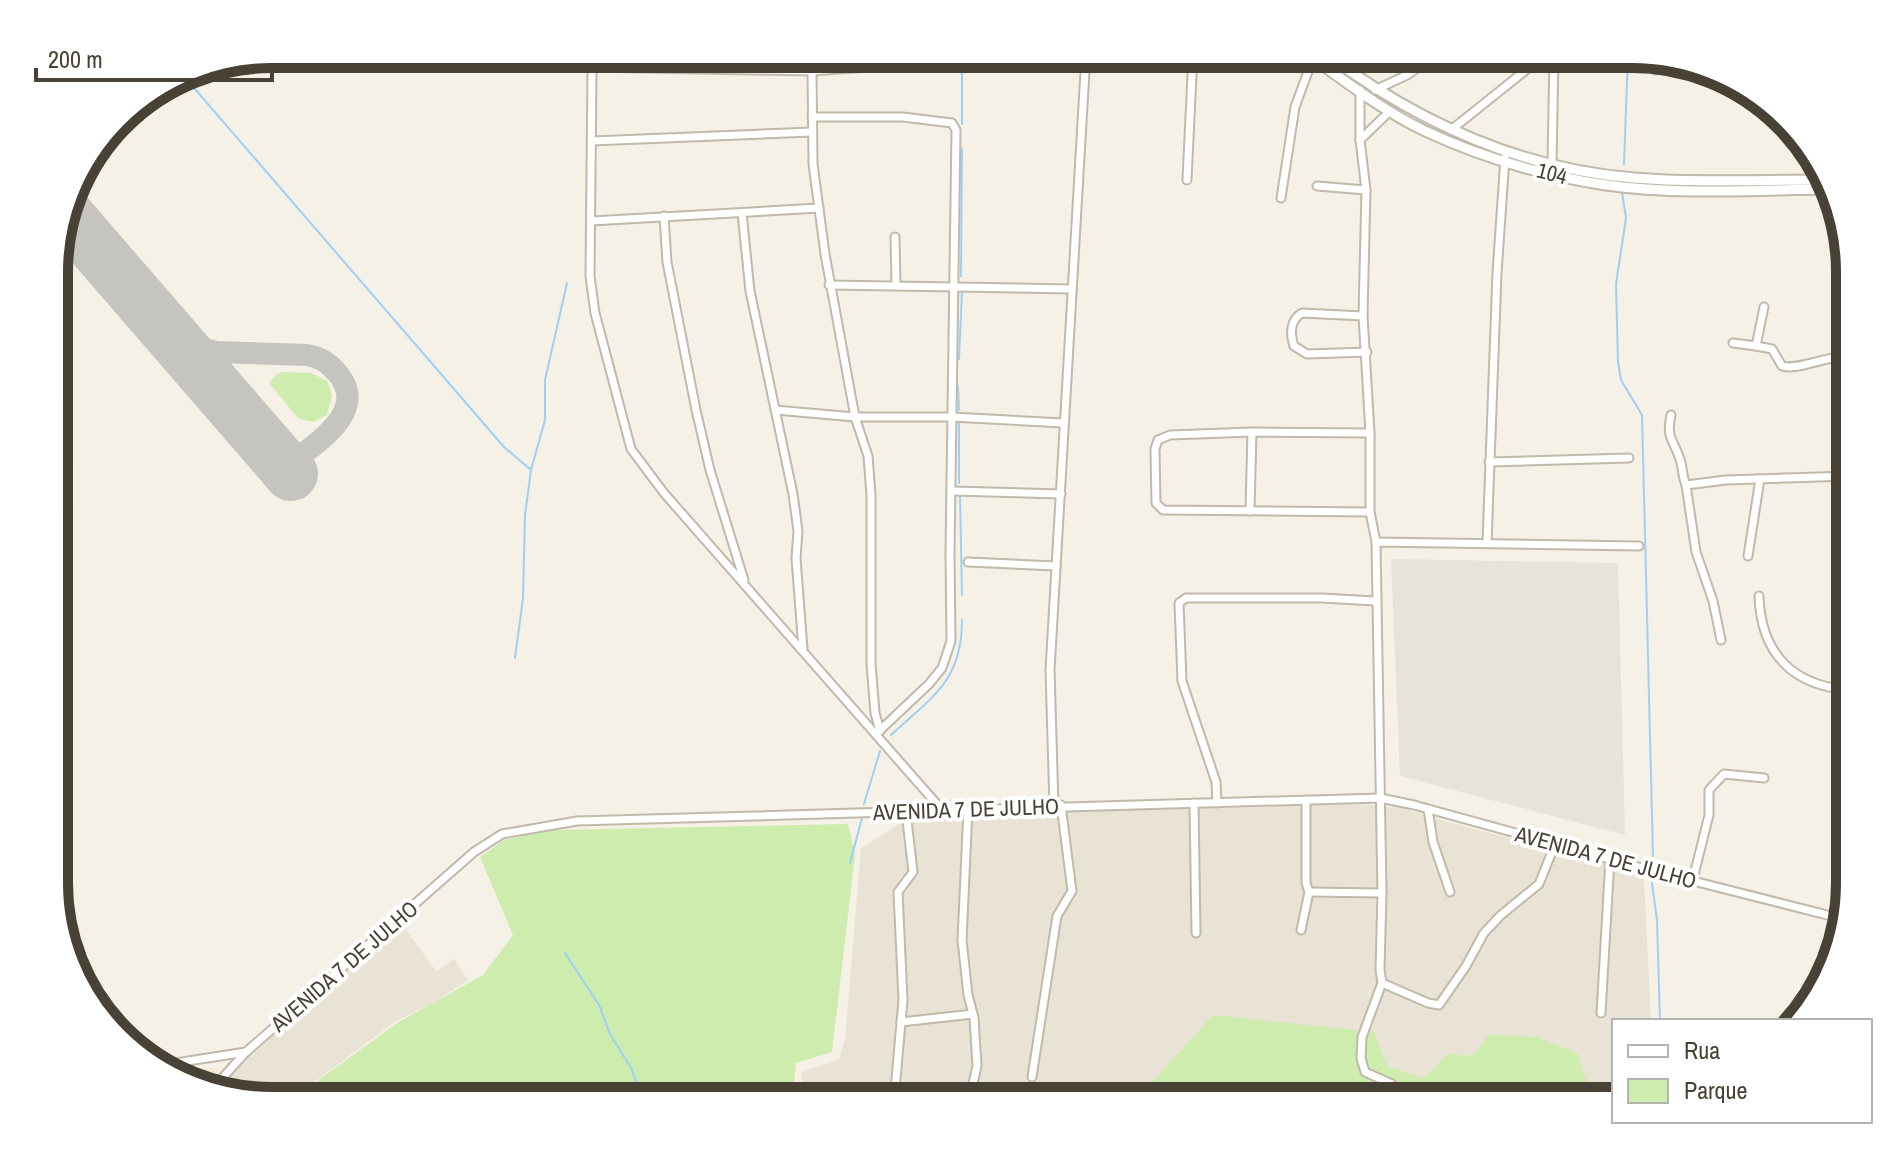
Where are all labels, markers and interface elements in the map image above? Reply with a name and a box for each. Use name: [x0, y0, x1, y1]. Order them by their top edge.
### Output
scale bar: [36, 32, 272, 82]
text: 200 m: [48, 43, 103, 75]
street label: 104: [1534, 155, 1570, 191]
street label: AVENIDA 7 DE JULHO: [871, 791, 1060, 827]
street label: AVENIDA 7 DE JULHO: [1511, 818, 1700, 896]
street label: AVENIDA 7 DE JULHO: [263, 894, 424, 1039]
legend: [1612, 1019, 1872, 1123]
text: Rua: [1684, 1034, 1720, 1066]
text: Parque: [1684, 1074, 1747, 1106]

